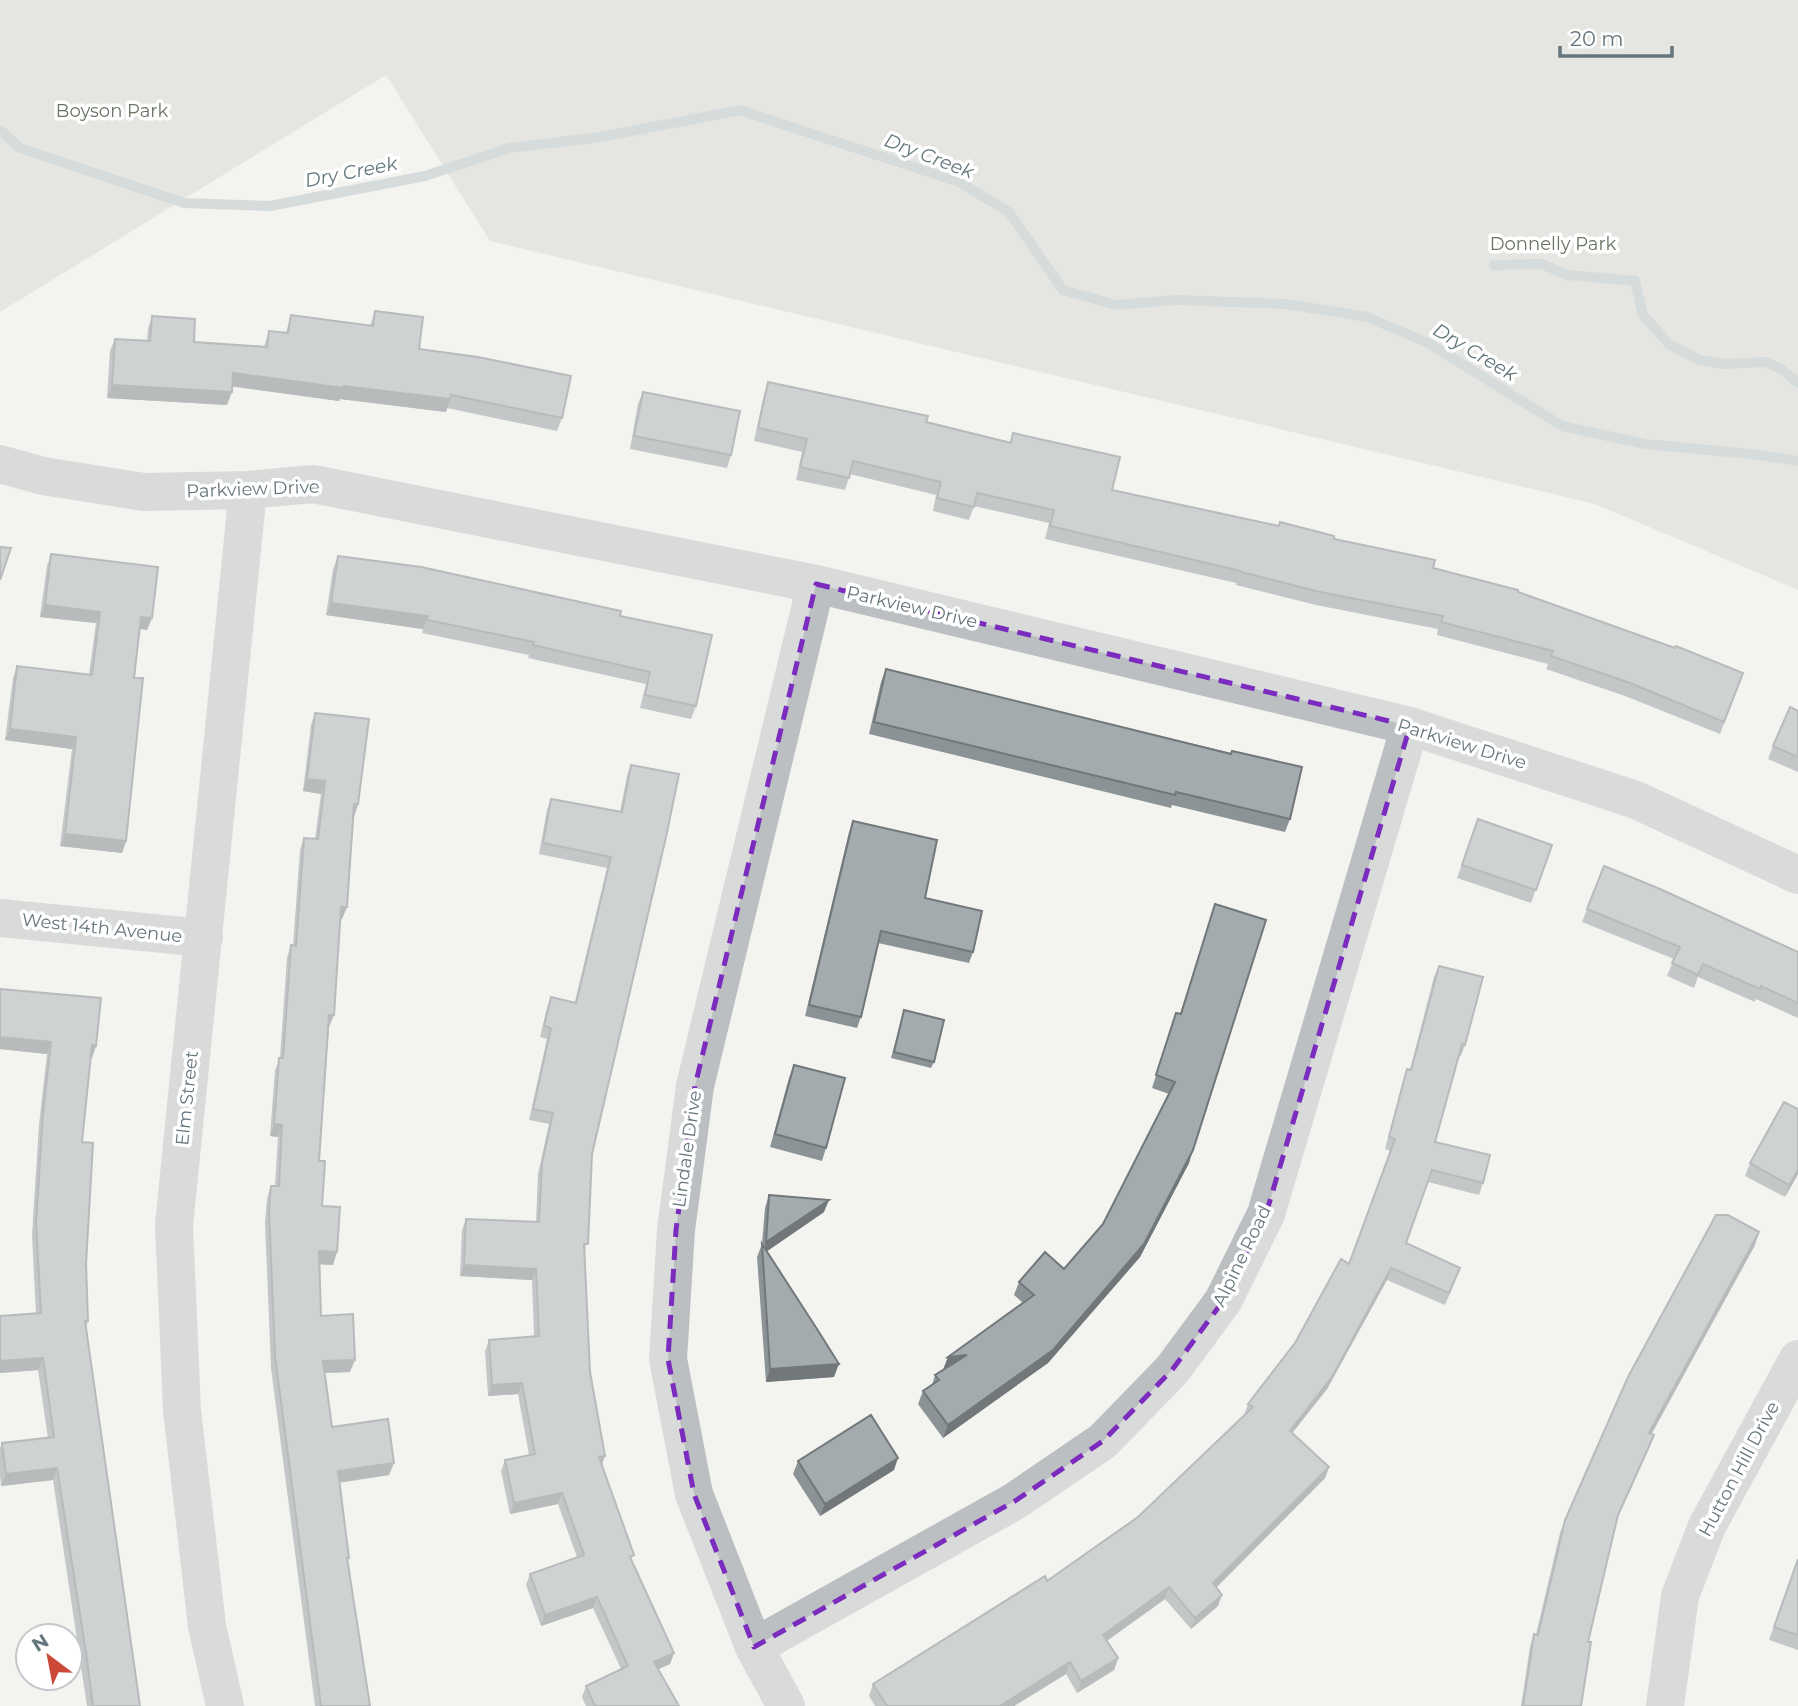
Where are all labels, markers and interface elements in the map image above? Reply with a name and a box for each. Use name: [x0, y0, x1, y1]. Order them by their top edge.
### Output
scale bar: [1560, 14, 1672, 58]
text: 20 m: [1570, 26, 1624, 51]
park label: Boyson Park: [56, 100, 168, 122]
water label: Dry Creek: [881, 128, 978, 184]
water label: Dry Creek: [303, 152, 400, 192]
park label: Donnelly Park: [1490, 233, 1617, 255]
water label: Dry Creek: [1429, 318, 1522, 386]
street label: Parkview Drive: [186, 476, 320, 502]
street label: Parkview Drive: [844, 581, 980, 633]
street label: Parkview Drive: [1395, 714, 1529, 774]
street label: West 14th Avenue: [21, 909, 183, 947]
street label: Elm Street: [171, 1050, 203, 1146]
street label: Lindale Drive: [668, 1089, 706, 1209]
street label: Alpine Road: [1208, 1202, 1276, 1310]
street label: Hutton Hill Drive: [1694, 1398, 1784, 1540]
north arrow: [14, 1622, 84, 1692]
text: N: [28, 1629, 53, 1657]

